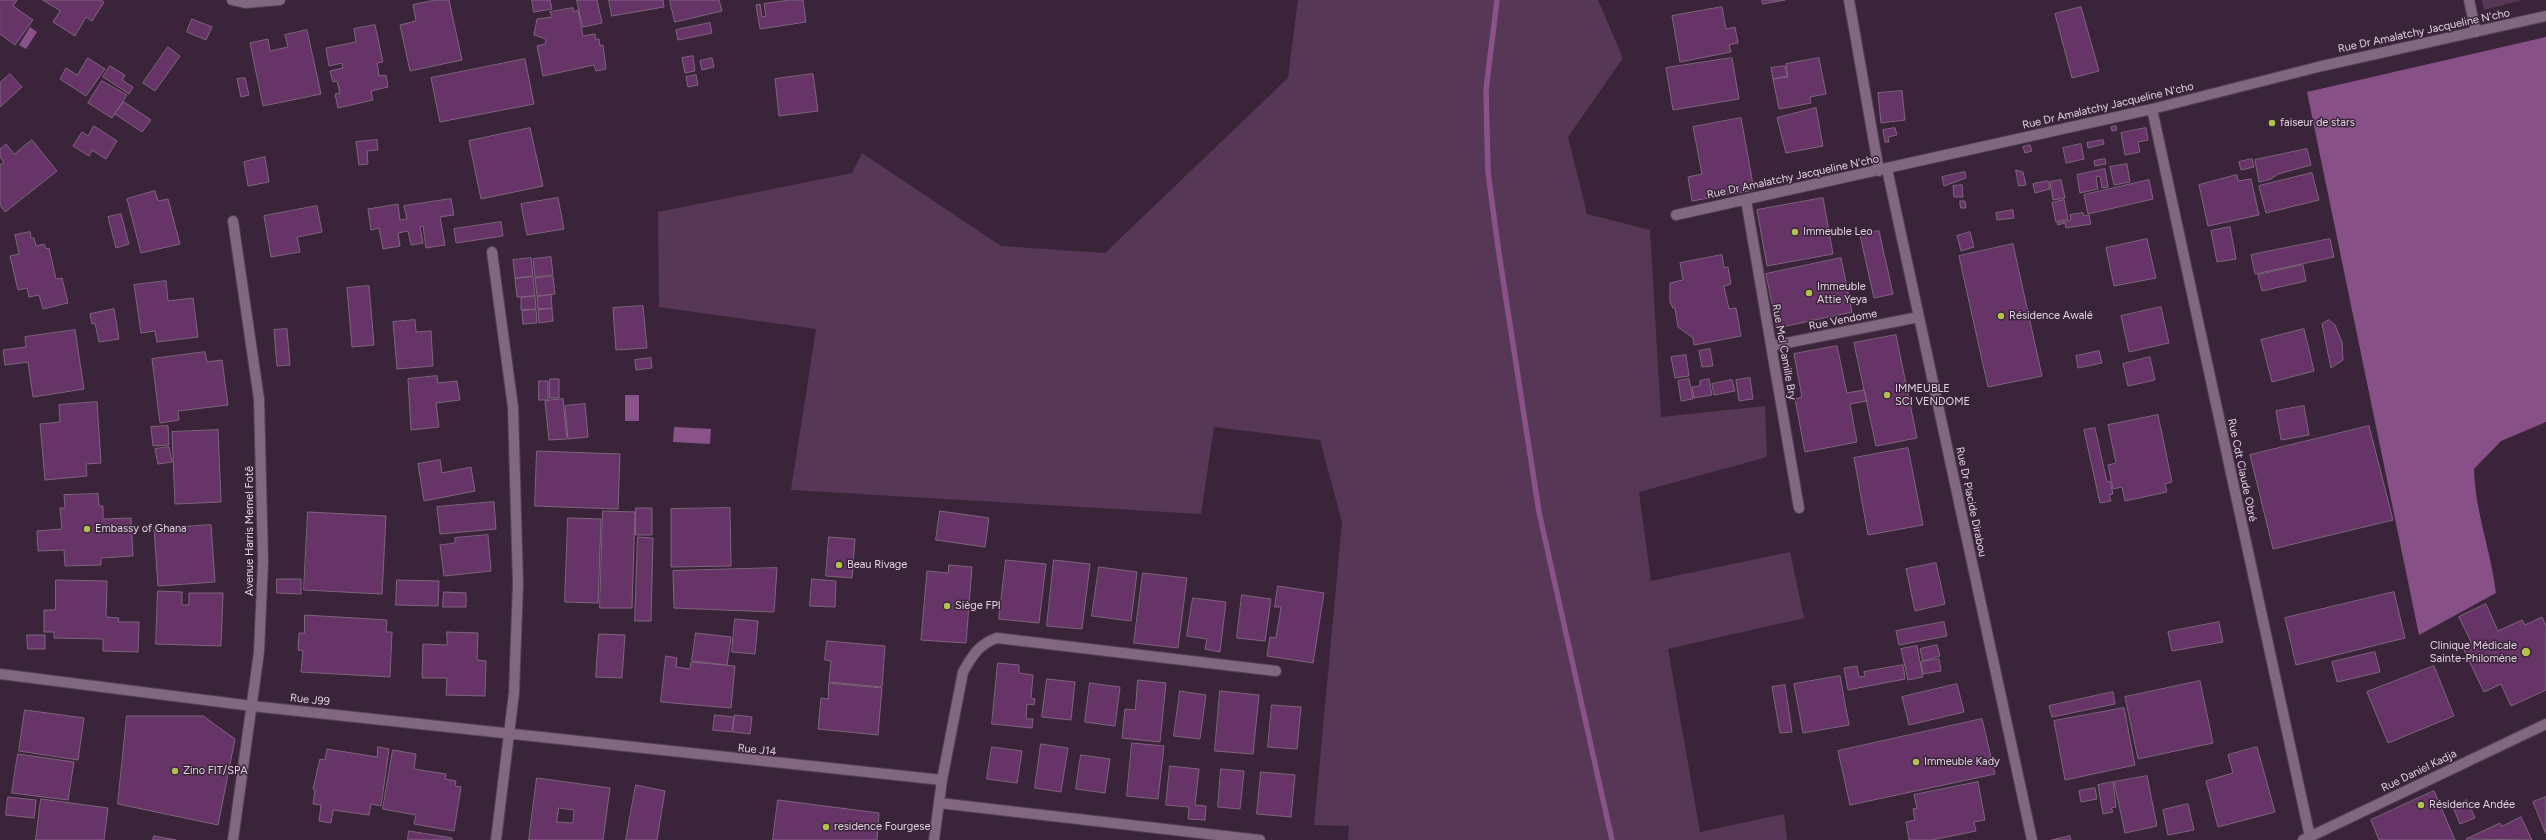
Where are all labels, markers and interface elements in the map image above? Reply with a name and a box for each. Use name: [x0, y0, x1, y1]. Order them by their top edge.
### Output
street label: Rue Dr Amalatchy Jacqueline N'cho: [2337, 6, 2511, 56]
street label: Rue Dr Amalatchy Jacqueline N'cho: [2021, 80, 2195, 132]
place label: faiseur de stars: [2280, 116, 2355, 130]
marker: faiseur de stars: [2267, 118, 2277, 128]
street label: Rue Dr Amalatchy Jacqueline N'cho: [1706, 152, 1880, 202]
place label: Immeuble Leo: [1803, 225, 1873, 239]
marker: Immeuble Leo: [1790, 227, 1800, 237]
place label: Immeuble Attie Yeya: [1817, 280, 1867, 306]
marker: Immeuble Attie Yeya: [1804, 288, 1814, 298]
street label: Rue Mcl Camille Bry: [1769, 303, 1799, 401]
street label: Rue Vendome: [1808, 307, 1878, 333]
place label: Résidence Awalé: [2009, 309, 2093, 323]
marker: Résidence Awalé: [1996, 311, 2006, 321]
place label: IMMEUBLE SCI VENDOME: [1895, 382, 1970, 408]
marker: IMMEUBLE SCI VENDOME: [1882, 390, 1892, 400]
street label: Rue Cdt Claude Obré: [2225, 417, 2259, 523]
street label: Rue Dr Placide Dirabou: [1953, 446, 1989, 558]
street label: Avenue Harris Memel Fotê: [243, 466, 257, 596]
place label: Embassy of Ghana: [95, 522, 187, 536]
marker: Embassy of Ghana: [82, 524, 92, 534]
place label: Beau Rivage: [847, 558, 907, 572]
marker: Beau Rivage: [834, 560, 844, 570]
place label: Siège FPI: [955, 599, 1001, 613]
marker: Siège FPI: [942, 601, 952, 611]
place label: Clinique Médicale Sainte-Philomène: [2430, 639, 2517, 665]
marker: Clinique Médicale Sainte-Philomène: [2520, 646, 2532, 658]
street label: Rue J99: [289, 691, 331, 709]
street label: Rue J14: [737, 741, 777, 759]
street label: Rue Daniel Kadja: [2379, 747, 2459, 795]
place label: Immeuble Kady: [1924, 755, 2000, 769]
marker: Immeuble Kady: [1911, 757, 1921, 767]
place label: Zino FIT/SPA: [183, 764, 248, 778]
marker: Zino FIT/SPA: [170, 766, 180, 776]
place label: Résidence Andée: [2429, 798, 2515, 812]
marker: Résidence Andée: [2416, 800, 2426, 810]
place label: residence Fourgese: [834, 820, 930, 834]
marker: residence Fourgese: [821, 822, 831, 832]

